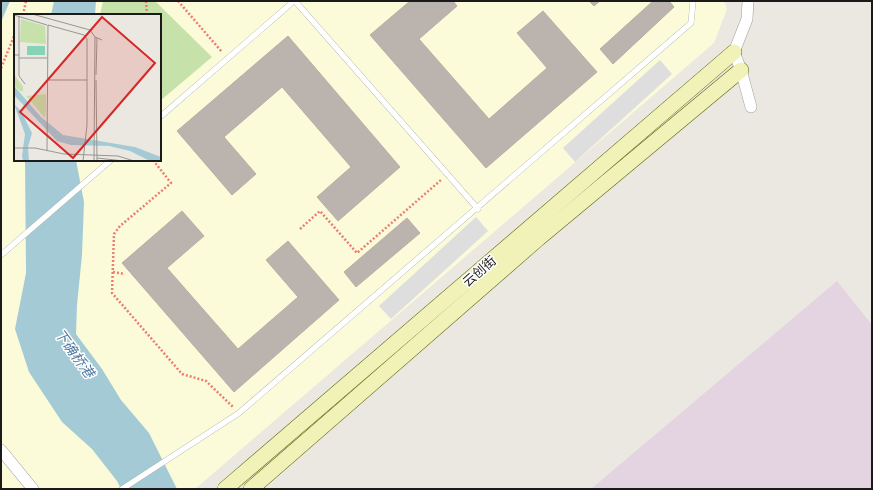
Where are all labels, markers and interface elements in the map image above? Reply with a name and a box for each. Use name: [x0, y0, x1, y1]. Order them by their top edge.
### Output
inset map: [14, 14, 161, 161]
street label: 云创街: [458, 251, 500, 291]
water label: 下确桥港: [51, 325, 100, 383]

